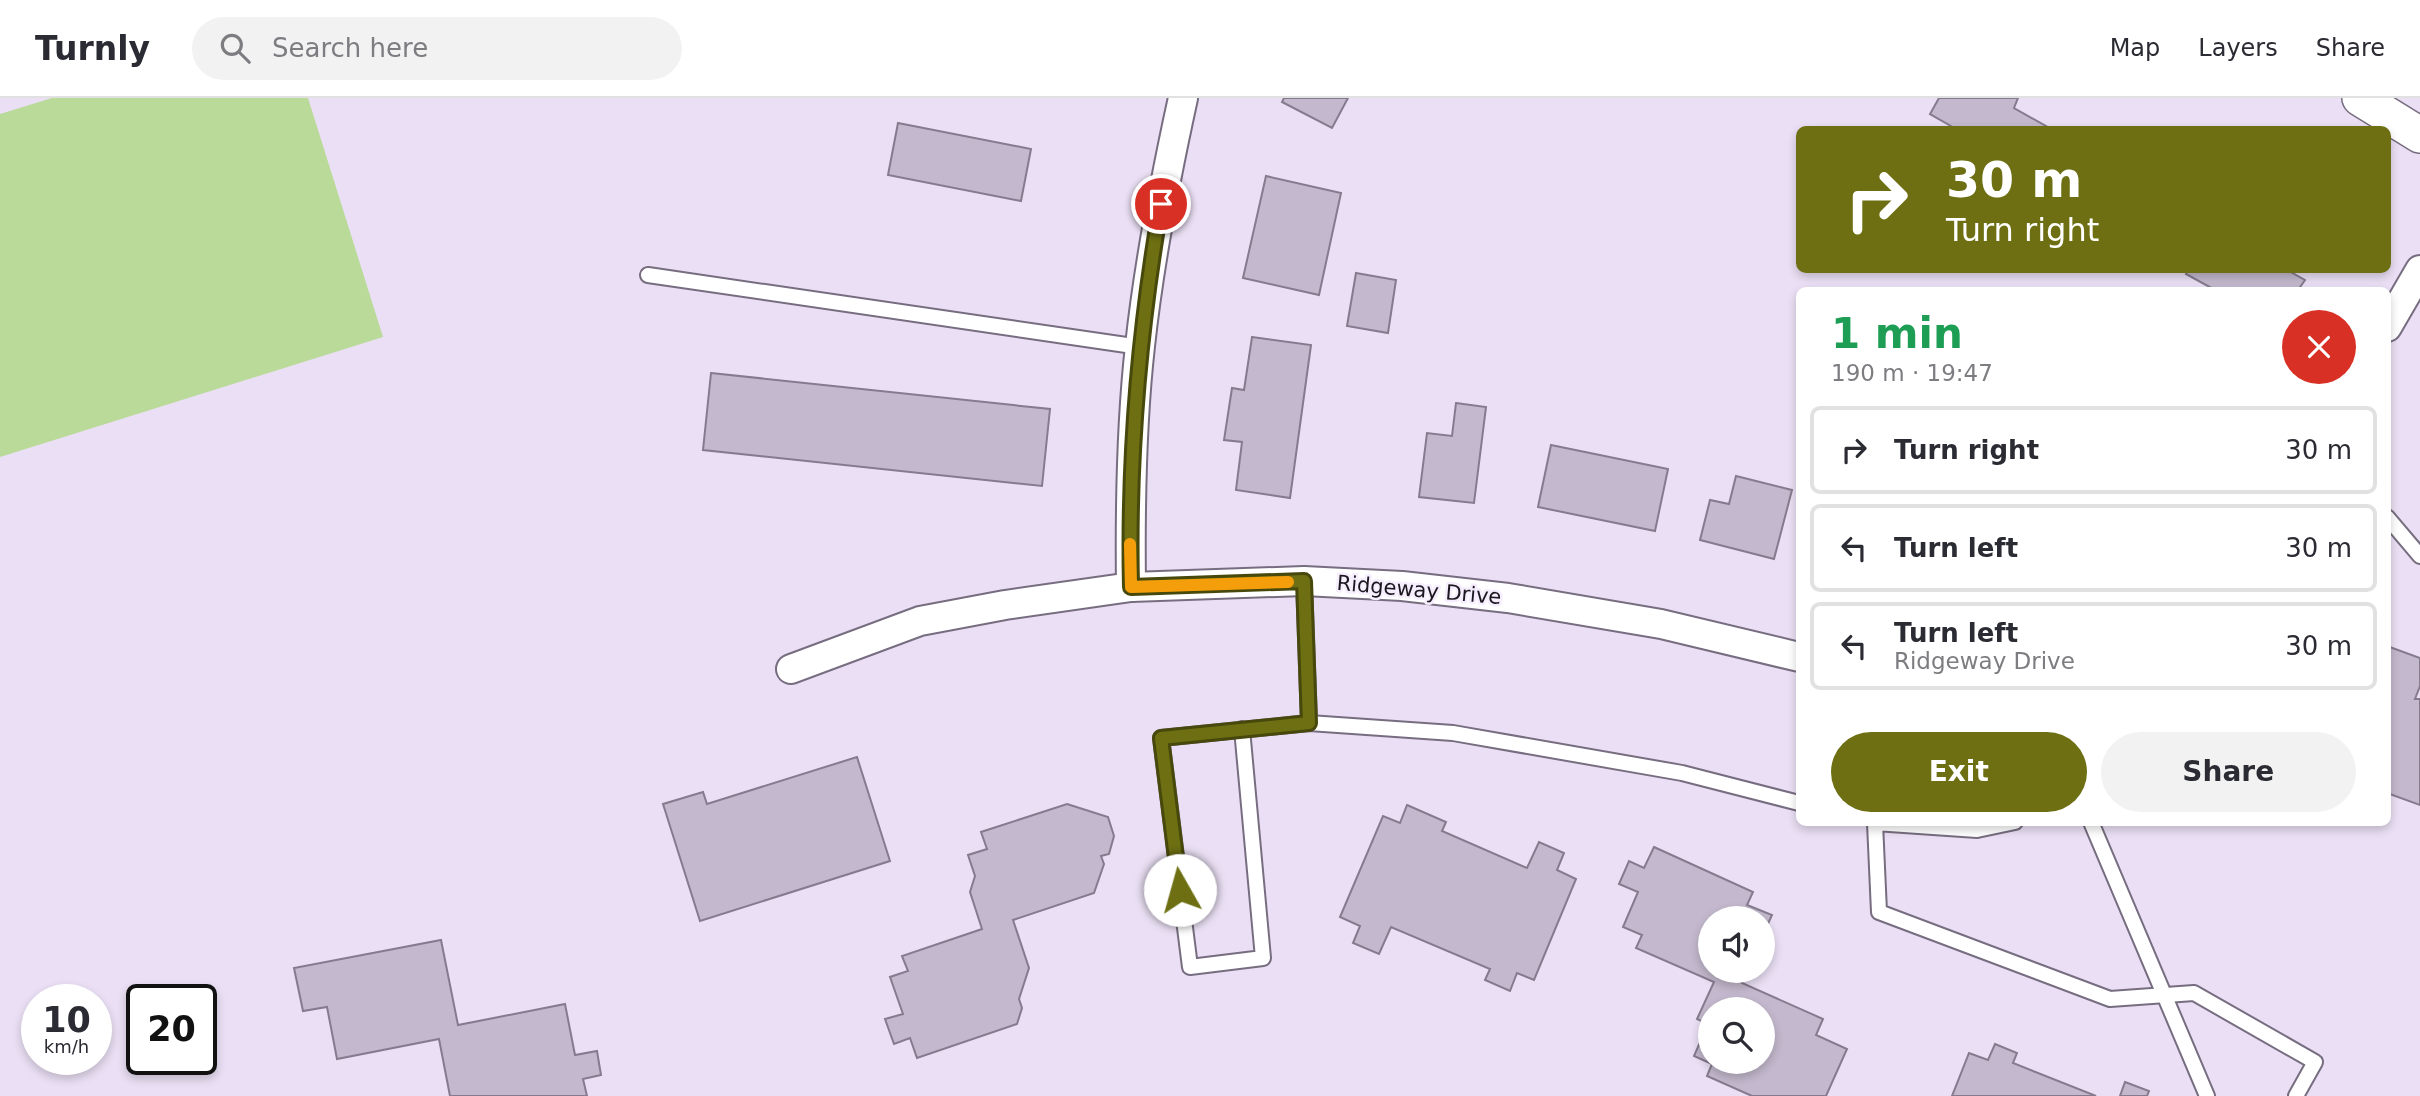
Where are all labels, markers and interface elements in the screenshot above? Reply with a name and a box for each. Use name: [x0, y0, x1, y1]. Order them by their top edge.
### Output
search box: [192, 17, 682, 80]
text: Turnly: [35, 29, 150, 68]
icon: search: [216, 29, 254, 67]
text: Search here: [272, 33, 428, 63]
text: Map: [2110, 34, 2160, 62]
text: Layers: [2198, 34, 2278, 62]
text: Share: [2316, 34, 2385, 62]
text: 30 m: [1946, 152, 2082, 209]
icon: right: [1831, 154, 1922, 245]
pin: [1131, 174, 1191, 234]
icon: arrive: [1142, 185, 1180, 223]
text: Turn right: [1946, 211, 2099, 249]
text: 1 min: [1831, 309, 1963, 358]
button: close: [2282, 310, 2356, 384]
text: 190 m · 19:47: [1831, 360, 1993, 386]
icon: right: [1835, 431, 1873, 469]
text: Turn right: [1894, 435, 2039, 465]
text: 30 m: [2285, 435, 2352, 465]
icon: left: [1835, 529, 1873, 567]
text: Turn left: [1894, 533, 2018, 563]
text: 30 m: [2285, 533, 2352, 563]
street label: Ridgeway Drive: [1336, 571, 1502, 609]
text: Turn left: [1894, 618, 2018, 648]
icon: left: [1835, 627, 1873, 665]
text: 30 m: [2285, 631, 2352, 661]
text: Ridgeway Drive: [1894, 648, 2075, 674]
button: Exit: [1831, 732, 2087, 812]
button: Share: [2101, 732, 2356, 812]
position arrow: [1143, 853, 1217, 927]
map controls: [1698, 906, 1775, 1074]
button: sound: [1698, 906, 1775, 983]
speed limit sign: 20: [126, 984, 217, 1075]
button: search: [1698, 997, 1775, 1074]
text: 10: [42, 1000, 91, 1040]
text: km/h: [44, 1036, 89, 1057]

